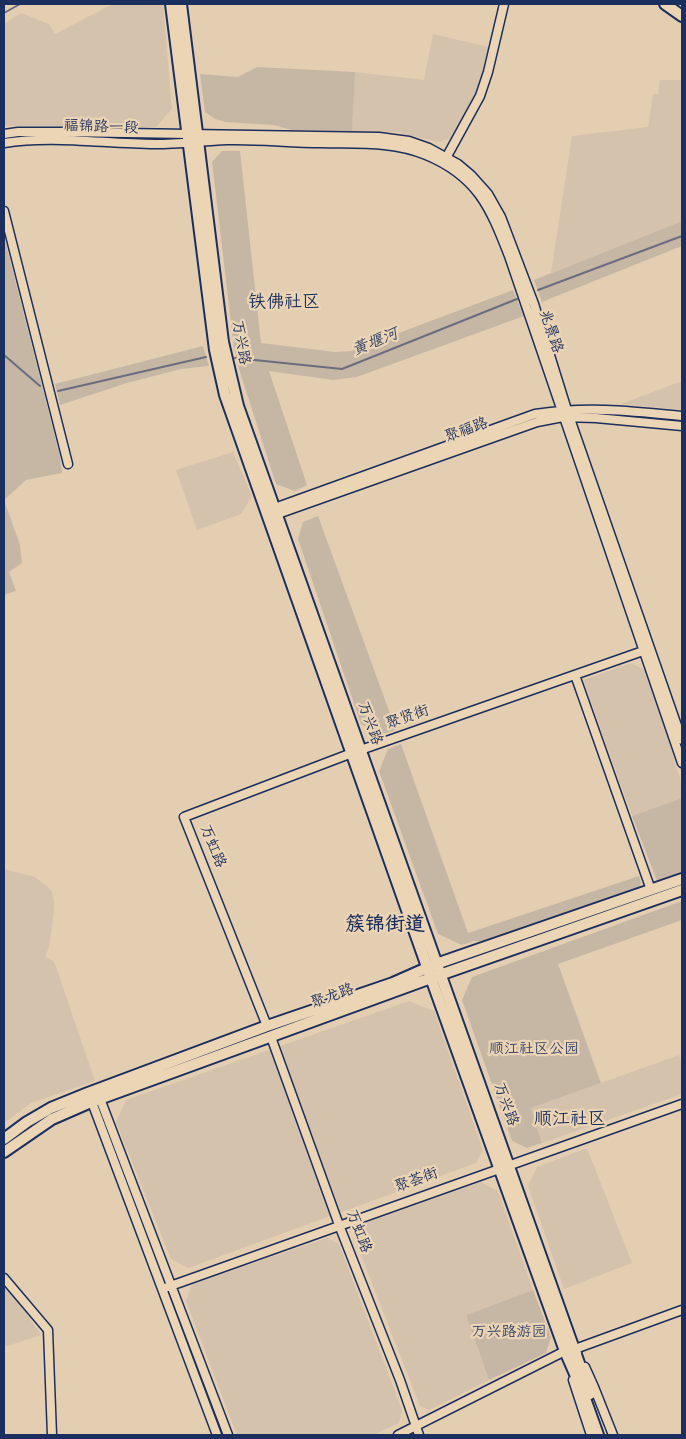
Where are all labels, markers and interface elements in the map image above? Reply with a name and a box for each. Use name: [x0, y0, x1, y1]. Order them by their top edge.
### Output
street label: 福锦路一段: [63, 119, 139, 139]
district label: 铁佛社区: [248, 294, 320, 316]
street label: 兆景路: [533, 308, 565, 356]
street label: 万兴路: [226, 319, 252, 367]
water label: 黄堰河: [350, 326, 402, 362]
street label: 聚福路: [443, 416, 491, 448]
street label: 万兴路: [352, 700, 384, 748]
street label: 聚贤街: [384, 703, 432, 735]
street label: 万虹路: [194, 823, 228, 871]
district label: 簇锦街道: [345, 915, 425, 939]
street label: 聚龙路: [309, 982, 357, 1014]
park label: 顺江社区公园: [489, 1042, 579, 1060]
street label: 万兴路: [488, 1081, 520, 1129]
district label: 顺江社区: [534, 1111, 606, 1133]
street label: 聚荟街: [393, 1166, 441, 1198]
street label: 万虹路: [341, 1208, 373, 1256]
park label: 万兴路游园: [472, 1325, 546, 1343]

